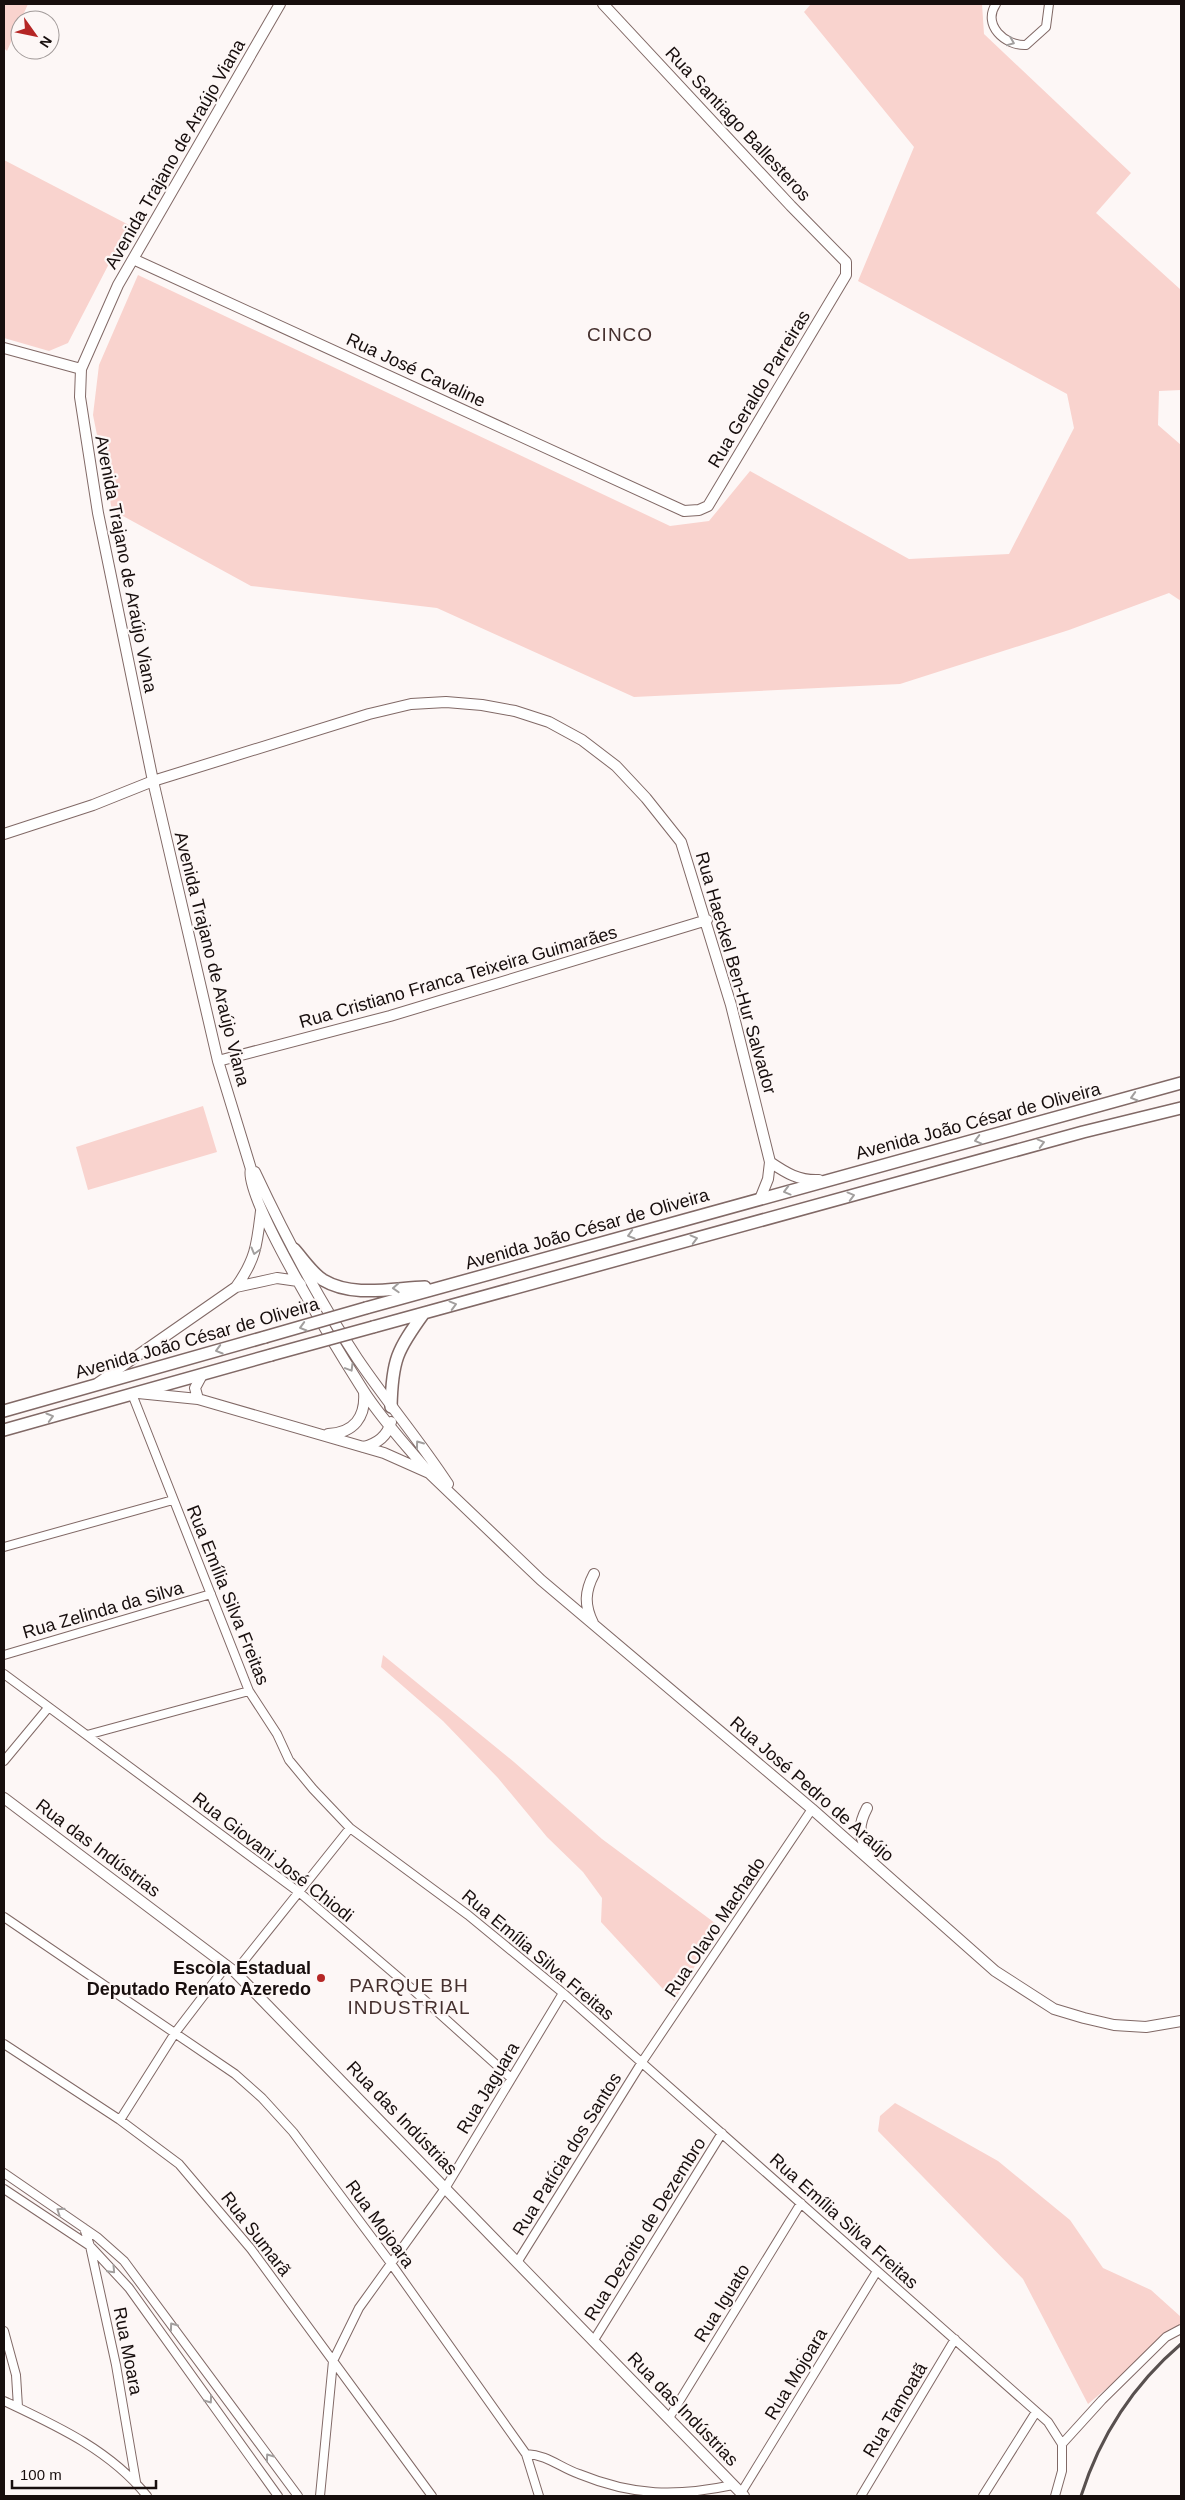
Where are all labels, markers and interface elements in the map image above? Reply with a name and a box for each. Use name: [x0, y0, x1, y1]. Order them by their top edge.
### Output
north arrow: [10, 10, 60, 60]
text: N: [36, 33, 55, 51]
street label: Avenida Trajano de Araújo Viana: [101, 35, 250, 272]
one-way arrow: [1007, 36, 1015, 46]
street label: Rua Santiago Ballesteros: [661, 43, 815, 205]
street label: Rua Geraldo Parreiras: [704, 307, 814, 471]
district label: CINCO: [587, 324, 653, 345]
street label: Rua José Cavaline: [343, 329, 489, 411]
street label: Avenida Trajano de Araújo Viana: [91, 434, 161, 695]
street label: Avenida Trajano de Araújo Viana: [171, 830, 254, 1089]
street label: Rua Haeckel Ben-Hur Salvador: [692, 850, 780, 1096]
street label: Rua Cristiano Franca Teixeira Guimarães: [297, 922, 619, 1032]
street label: Avenida João César de Oliveira: [853, 1078, 1104, 1163]
one-way arrow: [1131, 1091, 1139, 1101]
one-way arrow: [973, 1134, 982, 1145]
one-way arrow: [1037, 1138, 1046, 1149]
street label: Avenida João César de Oliveira: [463, 1184, 712, 1273]
one-way arrow: [784, 1186, 792, 1196]
one-way arrow: [847, 1191, 855, 1201]
one-way arrow: [626, 1229, 635, 1240]
one-way arrow: [690, 1234, 698, 1244]
one-way arrow: [250, 1247, 261, 1256]
one-way arrow: [392, 1283, 400, 1294]
street label: Avenida João César de Oliveira: [73, 1293, 322, 1382]
one-way arrow: [449, 1300, 458, 1311]
one-way arrow: [299, 1321, 307, 1331]
one-way arrow: [215, 1345, 223, 1355]
one-way arrow: [343, 1362, 353, 1371]
one-way arrow: [46, 1412, 55, 1423]
one-way arrow: [416, 1441, 424, 1450]
street label: Rua Emília Silva Freitas: [183, 1502, 273, 1688]
street label: Rua Zelinda da Silva: [20, 1577, 187, 1643]
street label: Rua José Pedro de Araújo: [726, 1713, 898, 1865]
street label: Rua Giovani José Chiodi: [189, 1788, 357, 1926]
street label: Rua das Indústrias: [32, 1795, 164, 1901]
street label: Rua Olavo Machado: [661, 1853, 769, 2001]
street label: Rua Emília Silva Freitas: [458, 1886, 618, 2024]
place label: Escola Estadual Deputado Renato Azeredo: [87, 1958, 311, 1999]
marker: Escola Estadual Deputado Renato Azeredo: [315, 1972, 327, 1984]
district label: PARQUE BH INDUSTRIAL: [348, 1975, 470, 2018]
street label: Rua Jaguara: [453, 2038, 524, 2137]
street label: Rua das Indústrias: [343, 2057, 461, 2179]
street label: Rua Patícia dos Santos: [509, 2069, 625, 2239]
street label: Rua Dezoito de Dezembro: [580, 2134, 710, 2324]
street label: Rua Emília Silva Freitas: [766, 2149, 922, 2293]
street label: Rua Mojoara: [342, 2176, 419, 2272]
street label: Rua Sumarã: [217, 2188, 296, 2281]
one-way arrow: [56, 2208, 66, 2217]
street label: Rua Iguato: [690, 2260, 754, 2346]
one-way arrow: [106, 2264, 115, 2273]
street label: Rua Moara: [110, 2305, 146, 2398]
one-way arrow: [170, 2322, 179, 2332]
street label: Rua Mojoara: [761, 2324, 832, 2423]
street label: Rua das Indústrias: [624, 2348, 742, 2470]
street label: Rua Tamoatã: [859, 2358, 932, 2461]
one-way arrow: [203, 2394, 212, 2404]
one-way arrow: [267, 2454, 275, 2463]
scale bar: [12, 2458, 156, 2490]
text: 100 m: [20, 2466, 62, 2483]

